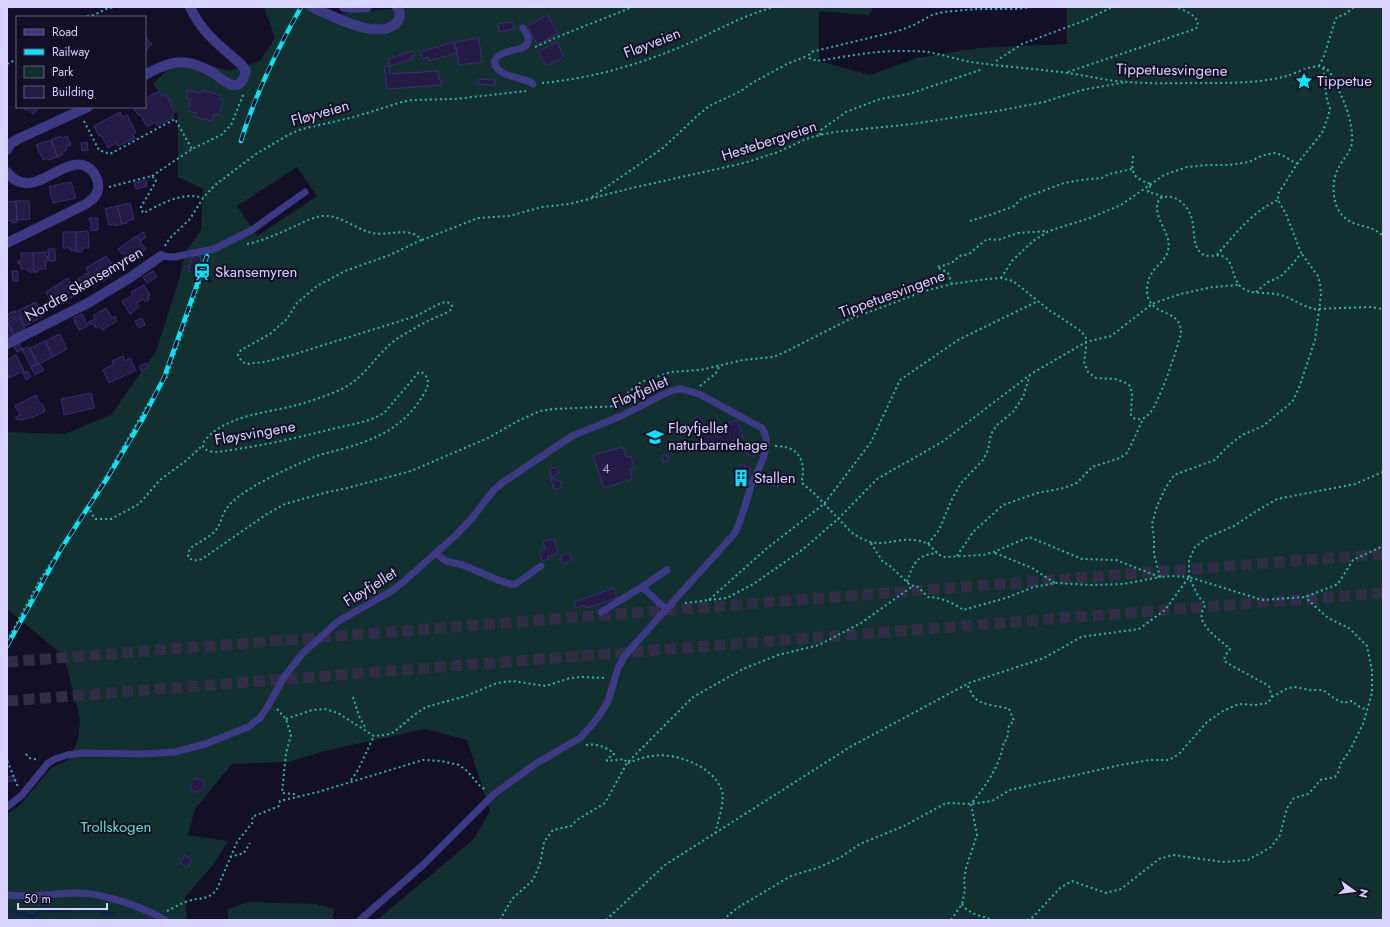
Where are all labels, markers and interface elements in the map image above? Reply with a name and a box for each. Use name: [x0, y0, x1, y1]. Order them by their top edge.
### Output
legend: [16, 16, 146, 108]
street label: Fløyveien: [620, 22, 684, 64]
text: Road: [52, 23, 78, 41]
text: Railway: [52, 43, 90, 61]
street label: Tippetuesvingene: [1116, 58, 1228, 82]
text: Park: [52, 63, 74, 81]
place label: Tippetue: [1317, 70, 1372, 92]
place icon: Tippetue: [1294, 71, 1314, 91]
text: Building: [52, 83, 94, 101]
street label: Fløyveien: [288, 94, 352, 132]
street label: Hestebergveien: [718, 115, 820, 167]
street label: Nordre Skansemyren: [21, 241, 147, 327]
place label: Skansemyren: [215, 261, 297, 283]
station icon: Skansemyren: [192, 262, 212, 282]
street label: Tippetuesvingene: [836, 265, 948, 323]
street label: Fløyfjellet: [608, 370, 672, 414]
street label: Fløysvingene: [213, 415, 297, 451]
place label: Fløyfjellet naturbarnehage: [668, 417, 768, 456]
school or university icon: Fløyfjellet naturbarnehage: [645, 427, 665, 447]
house number: 4: [602, 459, 610, 478]
place label: Stallen: [754, 467, 796, 489]
building icon: Stallen: [731, 468, 751, 488]
street label: Fløyfjellet: [339, 562, 401, 612]
park label: Trollskogen: [81, 816, 151, 838]
north arrow: [1334, 871, 1374, 911]
scale bar: [18, 885, 107, 911]
text: N: [1355, 887, 1373, 900]
text: 50 m: [24, 890, 51, 908]

